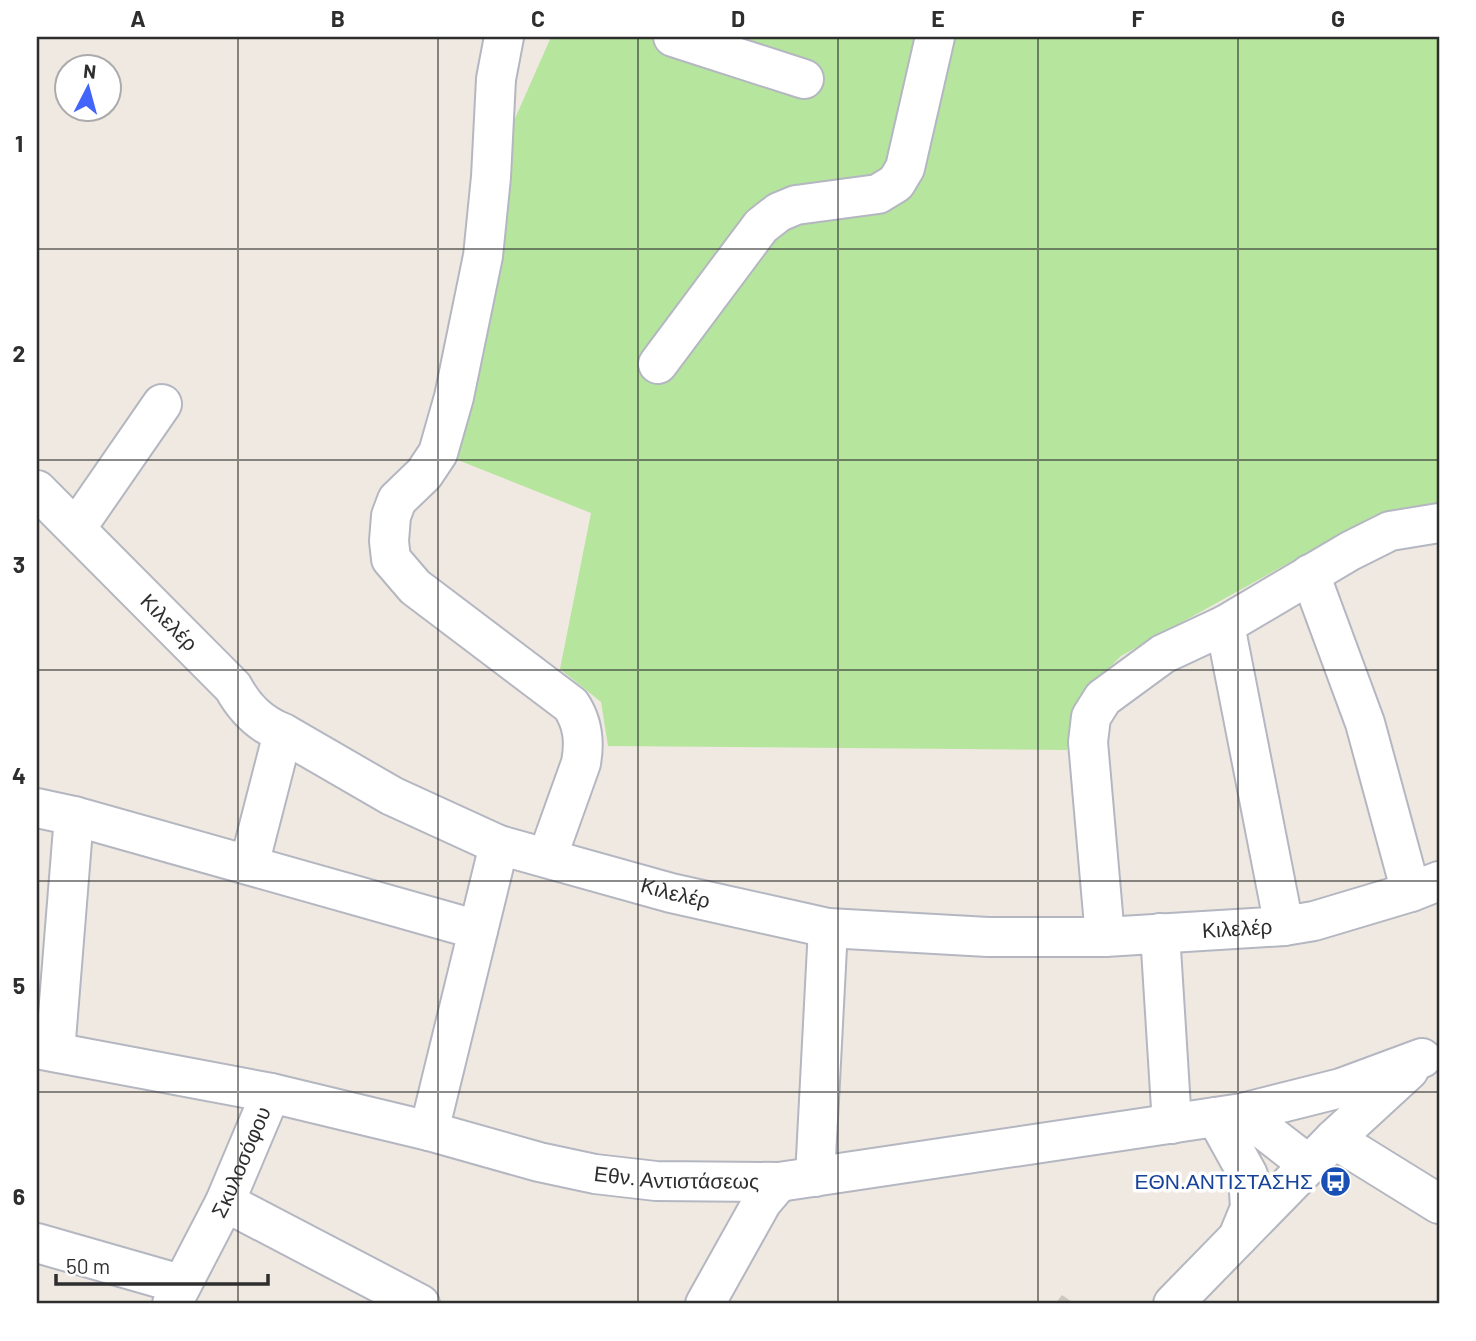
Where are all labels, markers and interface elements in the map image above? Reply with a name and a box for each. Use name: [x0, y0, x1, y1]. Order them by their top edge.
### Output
text: A: [130, 4, 146, 32]
text: B: [331, 4, 345, 32]
text: C: [531, 4, 545, 32]
text: D: [731, 4, 745, 32]
text: E: [931, 4, 945, 32]
text: F: [1132, 4, 1145, 32]
text: G: [1331, 4, 1345, 32]
north arrow: [52, 52, 122, 122]
text: N: [82, 58, 97, 83]
text: 1: [15, 129, 23, 157]
text: 2: [13, 339, 25, 367]
text: 3: [13, 550, 25, 578]
street label: Κιλελέρ: [136, 588, 204, 655]
text: 4: [12, 761, 26, 789]
street label: Κιλελέρ: [639, 871, 713, 912]
street label: Κιλελέρ: [1201, 913, 1273, 942]
text: 5: [13, 971, 25, 999]
street label: Σκυλοσόφου: [205, 1102, 275, 1221]
street label: Εθν. Αντιστάσεως: [593, 1160, 759, 1193]
bus stop icon: ΕΘΝ.ΑΝΤΙΣΤΑΣΗΣ: [1319, 1165, 1353, 1199]
place label: ΕΘΝ.ΑΝΤΙΣΤΑΣΗΣ: [1134, 1168, 1313, 1193]
text: 6: [13, 1182, 25, 1210]
scale bar: [56, 1243, 268, 1287]
text: 50 m: [66, 1253, 110, 1278]

